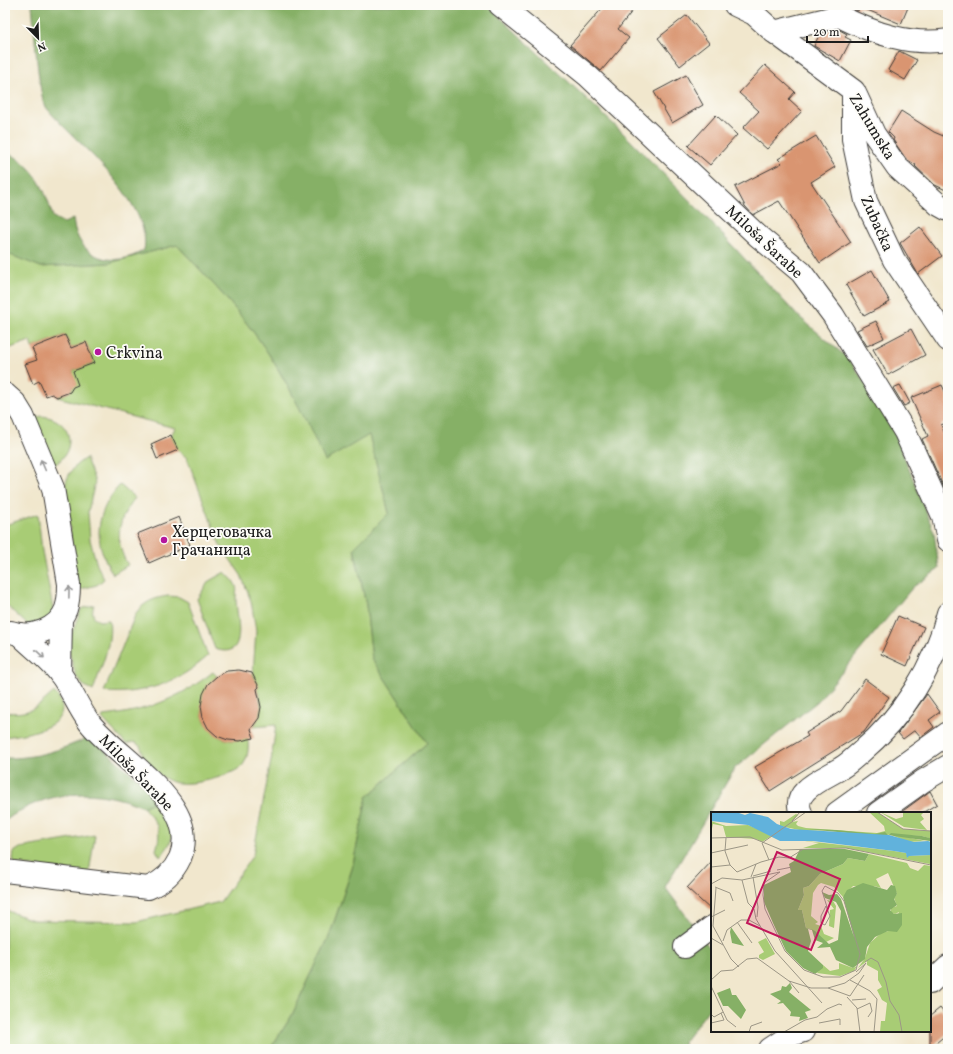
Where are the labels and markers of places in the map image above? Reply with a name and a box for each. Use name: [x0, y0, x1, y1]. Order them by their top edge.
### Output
place label: Crkvina: [106, 343, 163, 365]
marker: Crkvina: [93, 347, 103, 357]
place label: Херцеговачка Грачаница: [172, 522, 272, 562]
marker: Херцеговачка Грачаница: [159, 535, 169, 545]

